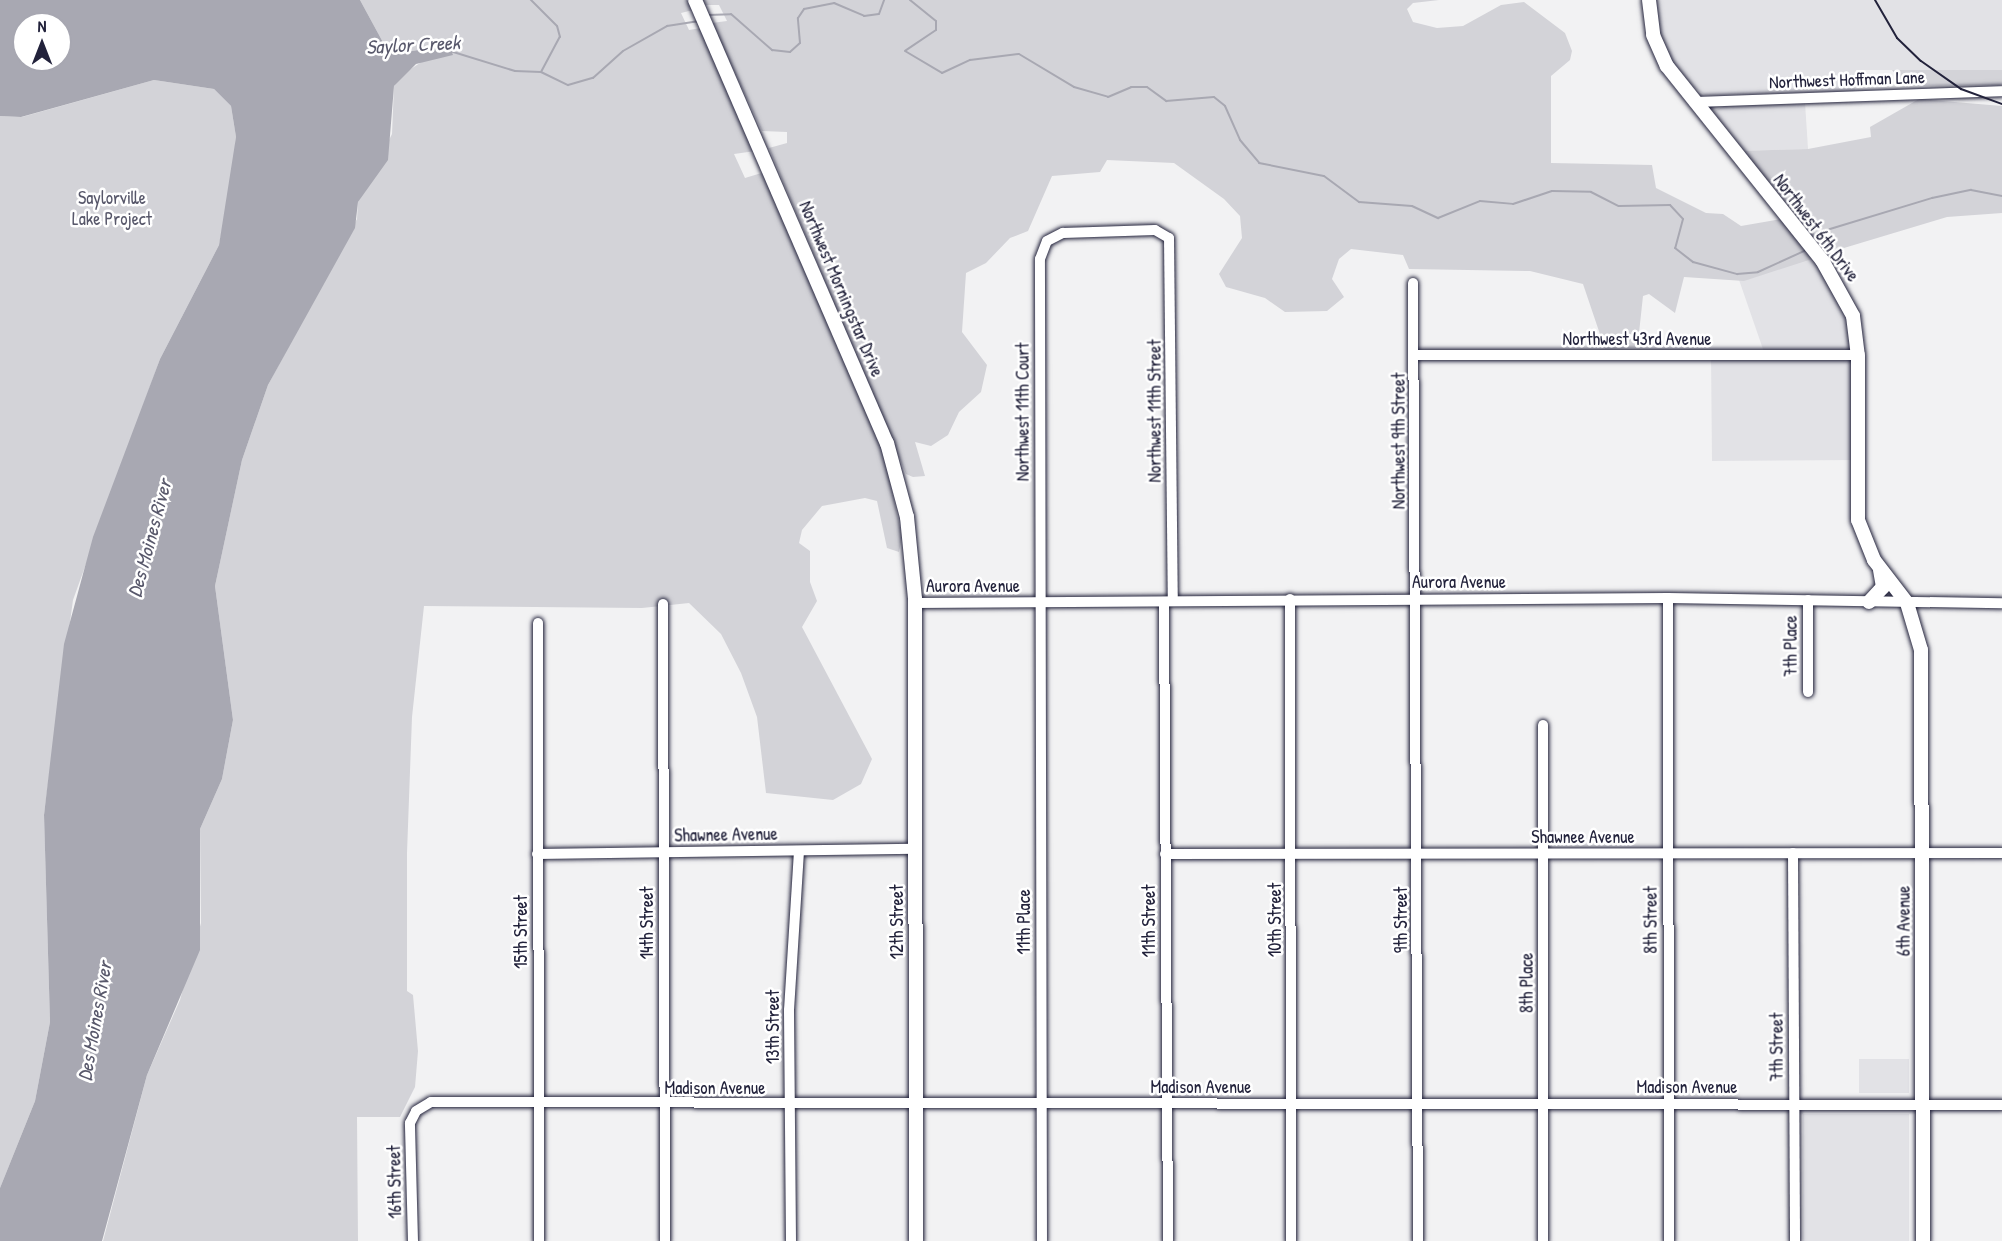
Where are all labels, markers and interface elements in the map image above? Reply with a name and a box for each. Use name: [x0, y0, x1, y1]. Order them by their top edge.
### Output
north arrow: [12, 12, 72, 72]
text: N: [38, 15, 46, 37]
water label: Saylor Creek: [365, 30, 461, 58]
street label: Northwest Hoffman Lane: [1769, 66, 1925, 94]
street label: Northwest 6th Drive: [1768, 170, 1864, 286]
park label: Saylorville Lake Project: [72, 188, 152, 230]
street label: Northwest Morningstar Drive: [794, 198, 888, 380]
street label: Northwest 43rd Avenue: [1563, 328, 1711, 350]
street label: Northwest 11th Street: [1144, 339, 1166, 483]
street label: Northwest 11th Court: [1012, 343, 1034, 481]
street label: Northwest 9th Street: [1388, 373, 1410, 509]
water label: Des Moines River: [122, 477, 176, 599]
street label: Aurora Avenue: [1412, 571, 1506, 593]
street label: Aurora Avenue: [926, 575, 1020, 597]
street label: 7th Place: [1780, 615, 1802, 677]
street label: Shawnee Avenue: [674, 823, 778, 847]
street label: Shawnee Avenue: [1531, 826, 1635, 848]
street label: 10th Street: [1264, 883, 1286, 957]
street label: 12th Street: [886, 885, 908, 959]
street label: 11th Street: [1138, 885, 1160, 957]
street label: 14th Street: [636, 886, 658, 960]
street label: 8th Street: [1640, 886, 1662, 954]
street label: 6th Avenue: [1893, 886, 1915, 956]
street label: 9th Street: [1390, 887, 1412, 953]
street label: 11th Place: [1013, 889, 1035, 955]
street label: 15th Street: [510, 895, 532, 969]
street label: 8th Place: [1516, 953, 1538, 1013]
water label: Des Moines River: [72, 959, 116, 1083]
street label: 13th Street: [762, 990, 784, 1064]
street label: 7th Street: [1766, 1013, 1788, 1081]
street label: Madison Avenue: [1151, 1076, 1251, 1098]
street label: Madison Avenue: [1637, 1076, 1737, 1098]
street label: Madison Avenue: [665, 1077, 765, 1099]
street label: 16th Street: [384, 1145, 406, 1219]

